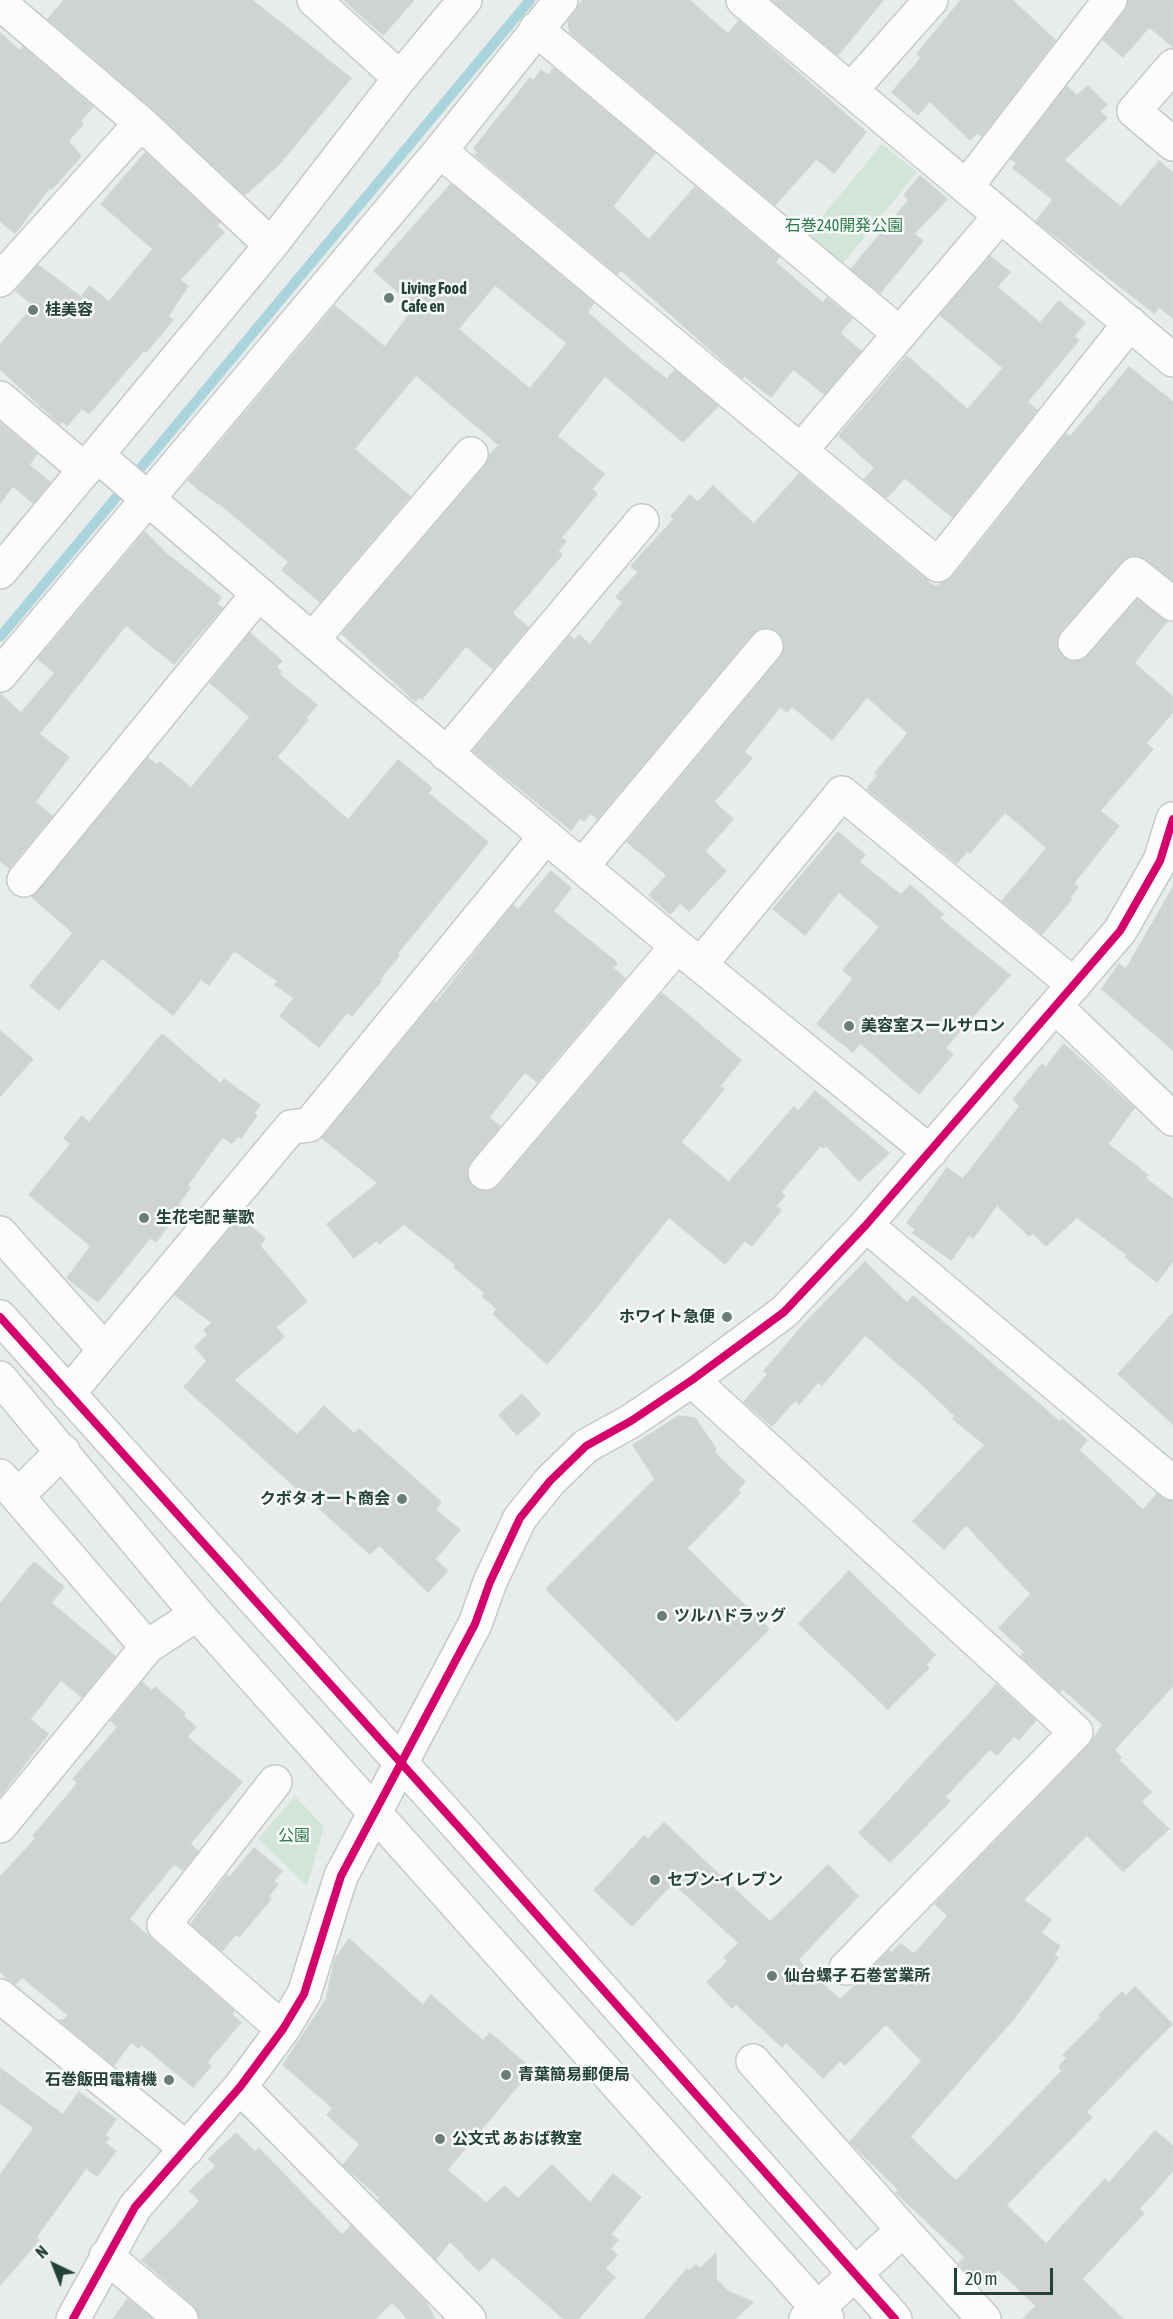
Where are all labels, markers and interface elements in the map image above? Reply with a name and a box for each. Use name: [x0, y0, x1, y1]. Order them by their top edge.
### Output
park label: 石巻240開発公園: [785, 216, 903, 236]
place label: Living Food Cafe en: [401, 279, 467, 317]
marker: Living Food Cafe en: [382, 291, 396, 305]
place label: 桂美容: [45, 300, 93, 320]
marker: 桂美容: [26, 303, 40, 317]
place label: 美容室スールサロン: [861, 1016, 1005, 1036]
marker: 美容室スールサロン: [842, 1019, 856, 1033]
place label: 生花宅配 華歌: [156, 1208, 254, 1228]
marker: 生花宅配 華歌: [137, 1211, 151, 1225]
place label: ホワイト急便: [619, 1307, 715, 1327]
marker: ホワイト急便: [720, 1310, 734, 1324]
place label: クボタ オート商会: [260, 1489, 390, 1509]
marker: クボタ オート商会: [395, 1492, 409, 1506]
place label: ツルハドラッグ: [674, 1606, 786, 1626]
marker: ツルハドラッグ: [655, 1609, 669, 1623]
park label: 公園: [278, 1826, 310, 1846]
place label: セブン-イレブン: [667, 1870, 783, 1890]
marker: セブン-イレブン: [648, 1873, 662, 1887]
place label: 仙台螺子 石巻営業所: [784, 1966, 930, 1986]
marker: 仙台螺子 石巻営業所: [765, 1969, 779, 1983]
place label: 青葉簡易郵便局: [518, 2065, 630, 2085]
marker: 青葉簡易郵便局: [499, 2068, 513, 2082]
place label: 石巻飯田電精機: [45, 2070, 157, 2090]
marker: 石巻飯田電精機: [162, 2073, 176, 2087]
place label: 公文式 あおば教室: [452, 2129, 582, 2149]
marker: 公文式 あおば教室: [433, 2132, 447, 2146]
north arrow: [24, 2235, 84, 2295]
text: N: [32, 2242, 51, 2262]
scale bar: [957, 2256, 1056, 2294]
text: 20 m: [965, 2268, 997, 2289]

